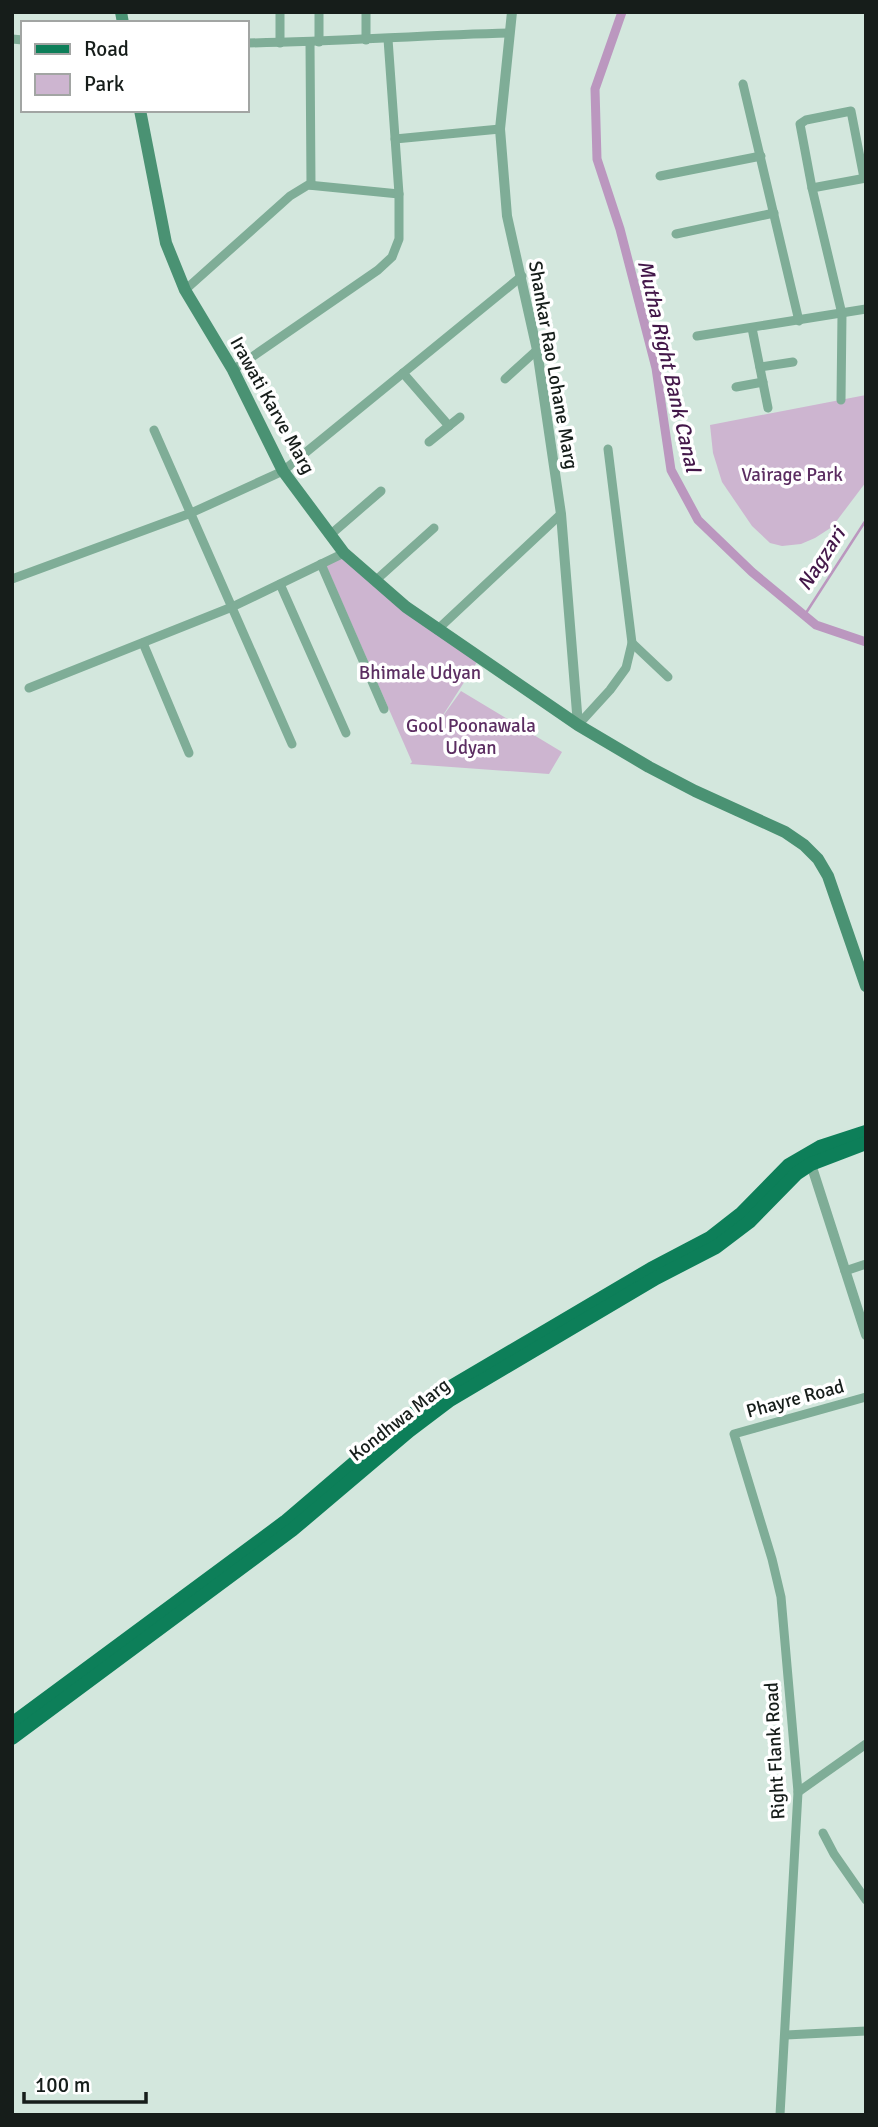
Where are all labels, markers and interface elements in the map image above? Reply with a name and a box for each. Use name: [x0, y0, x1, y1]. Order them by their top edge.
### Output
legend: [21, 21, 248, 112]
text: Road: [84, 36, 129, 62]
text: Park: [84, 71, 125, 97]
water label: Mutha Right Bank Canal: [632, 258, 706, 476]
street label: Shankar Rao Lohane Marg: [523, 259, 583, 471]
street label: Irawati Karve Marg: [224, 333, 320, 478]
park label: Vairage Park: [741, 463, 843, 487]
water label: Nagzari: [791, 521, 852, 595]
park label: Bhimale Udyan: [359, 661, 481, 685]
park label: Gool Poonawala Udyan: [406, 714, 536, 760]
street label: Kondhwa Marg: [345, 1373, 455, 1466]
street label: Phayre Road: [744, 1374, 847, 1424]
street label: Right Flank Road: [759, 1682, 791, 1820]
scale bar: [24, 2060, 147, 2104]
text: 100 m: [35, 2072, 90, 2098]

